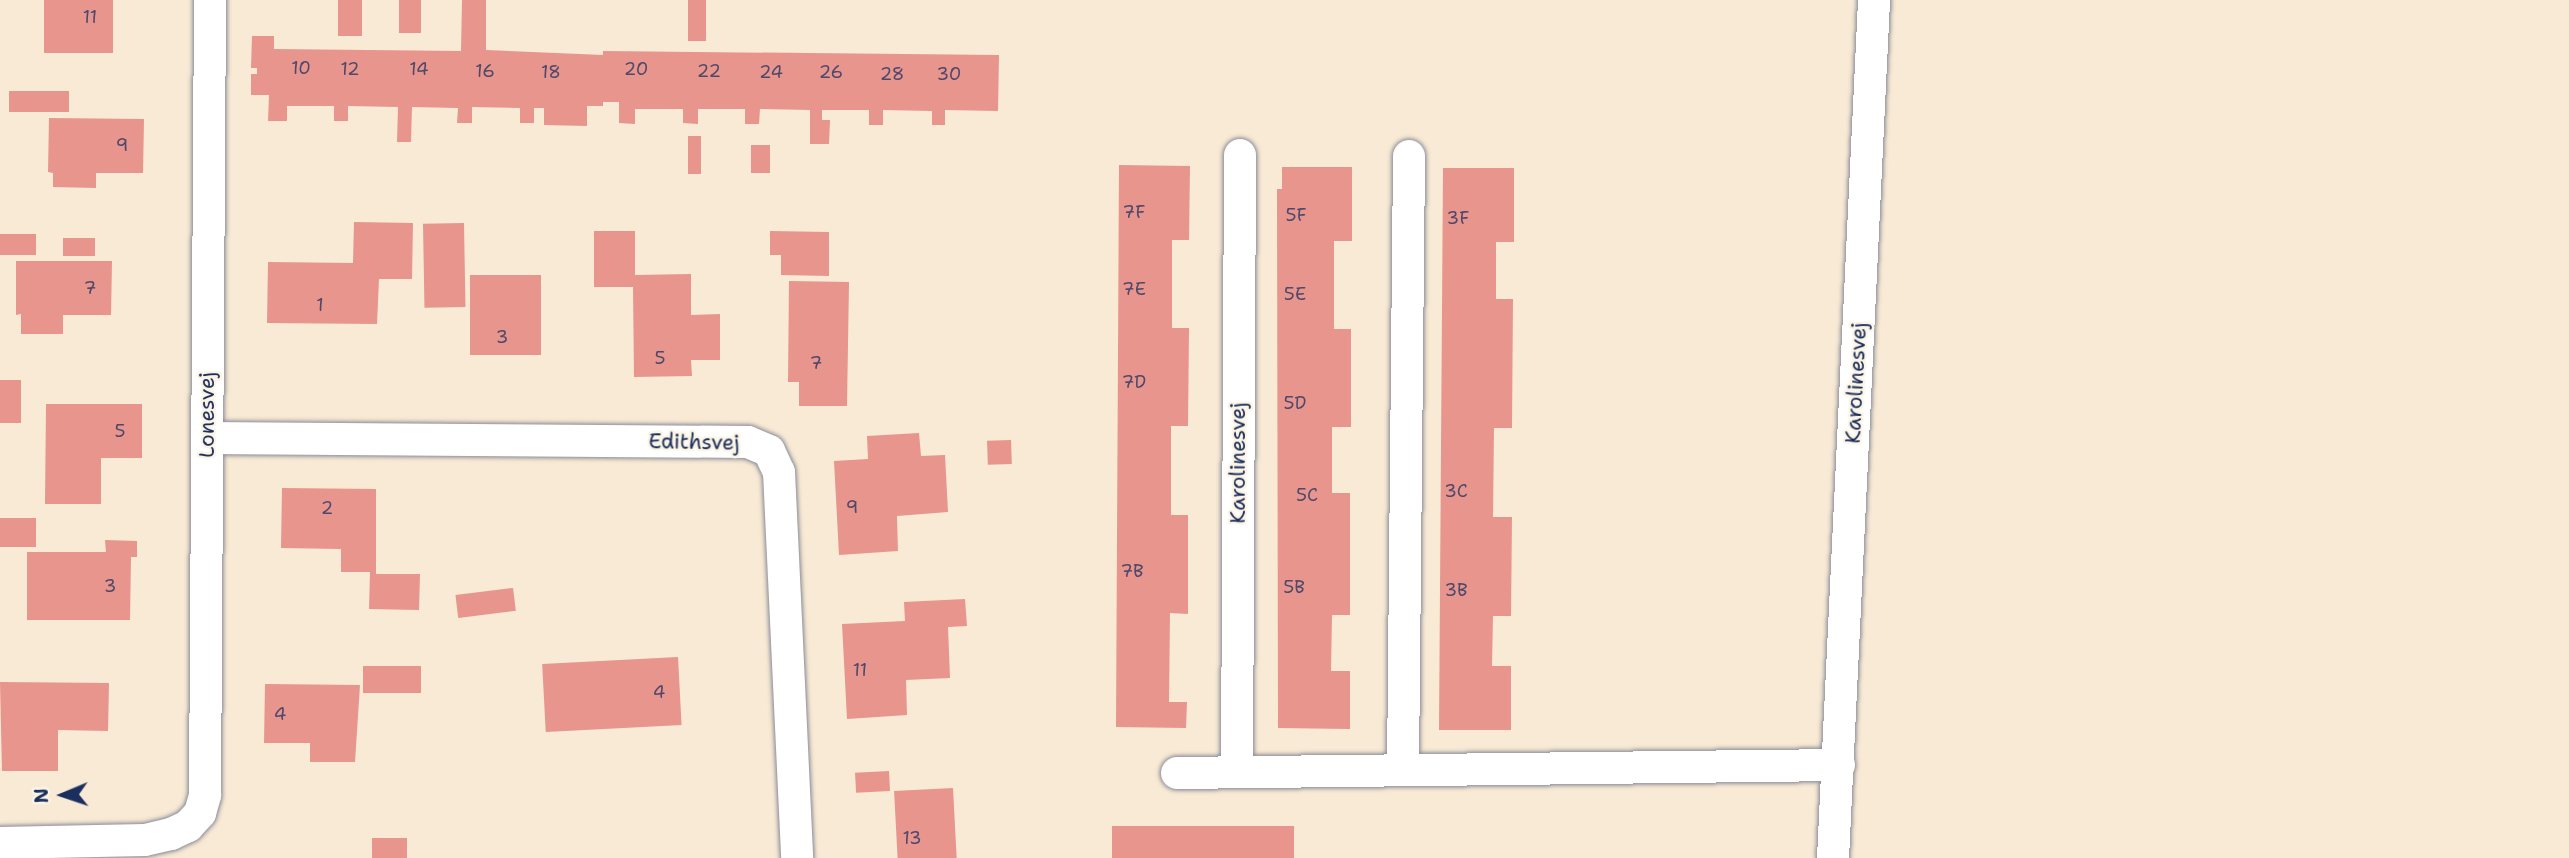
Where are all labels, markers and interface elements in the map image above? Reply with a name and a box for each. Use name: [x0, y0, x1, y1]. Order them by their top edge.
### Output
house number: 11: [83, 6, 97, 28]
house number: 10: [291, 57, 311, 79]
house number: 12: [340, 58, 360, 80]
house number: 14: [409, 58, 429, 80]
house number: 20: [624, 58, 648, 80]
house number: 16: [475, 60, 495, 82]
house number: 22: [697, 60, 721, 82]
house number: 18: [541, 61, 561, 83]
house number: 24: [759, 61, 783, 83]
house number: 26: [819, 61, 843, 83]
house number: 28: [880, 63, 904, 85]
house number: 30: [937, 63, 961, 85]
house number: 9: [116, 134, 128, 156]
house number: 7F: [1123, 201, 1145, 223]
house number: 5F: [1285, 204, 1307, 226]
house number: 3F: [1447, 207, 1469, 229]
house number: 7: [84, 277, 96, 299]
house number: 7E: [1122, 278, 1146, 300]
house number: 5E: [1284, 283, 1306, 305]
house number: 1: [316, 294, 324, 316]
street label: Karolinesvej: [1840, 322, 1872, 444]
house number: 3: [496, 326, 508, 348]
house number: 5: [654, 347, 666, 369]
house number: 7: [810, 352, 822, 374]
house number: 7D: [1122, 371, 1146, 393]
street label: Lonesvej: [194, 372, 220, 458]
house number: 5D: [1284, 392, 1306, 414]
street label: Karolinesvej: [1225, 402, 1251, 524]
house number: 5: [114, 420, 126, 442]
street label: Edithsvej: [648, 429, 740, 455]
house number: 3C: [1444, 480, 1468, 502]
house number: 5C: [1296, 484, 1318, 506]
house number: 9: [846, 496, 858, 518]
house number: 2: [321, 497, 333, 519]
house number: 7B: [1120, 560, 1144, 582]
house number: 3: [104, 575, 116, 597]
house number: 5B: [1283, 576, 1305, 598]
house number: 3B: [1444, 579, 1468, 601]
house number: 11: [853, 659, 867, 681]
house number: 4: [653, 681, 665, 703]
house number: 4: [274, 703, 286, 725]
north arrow: [28, 760, 98, 830]
text: N: [29, 788, 54, 804]
house number: 13: [902, 827, 922, 849]

